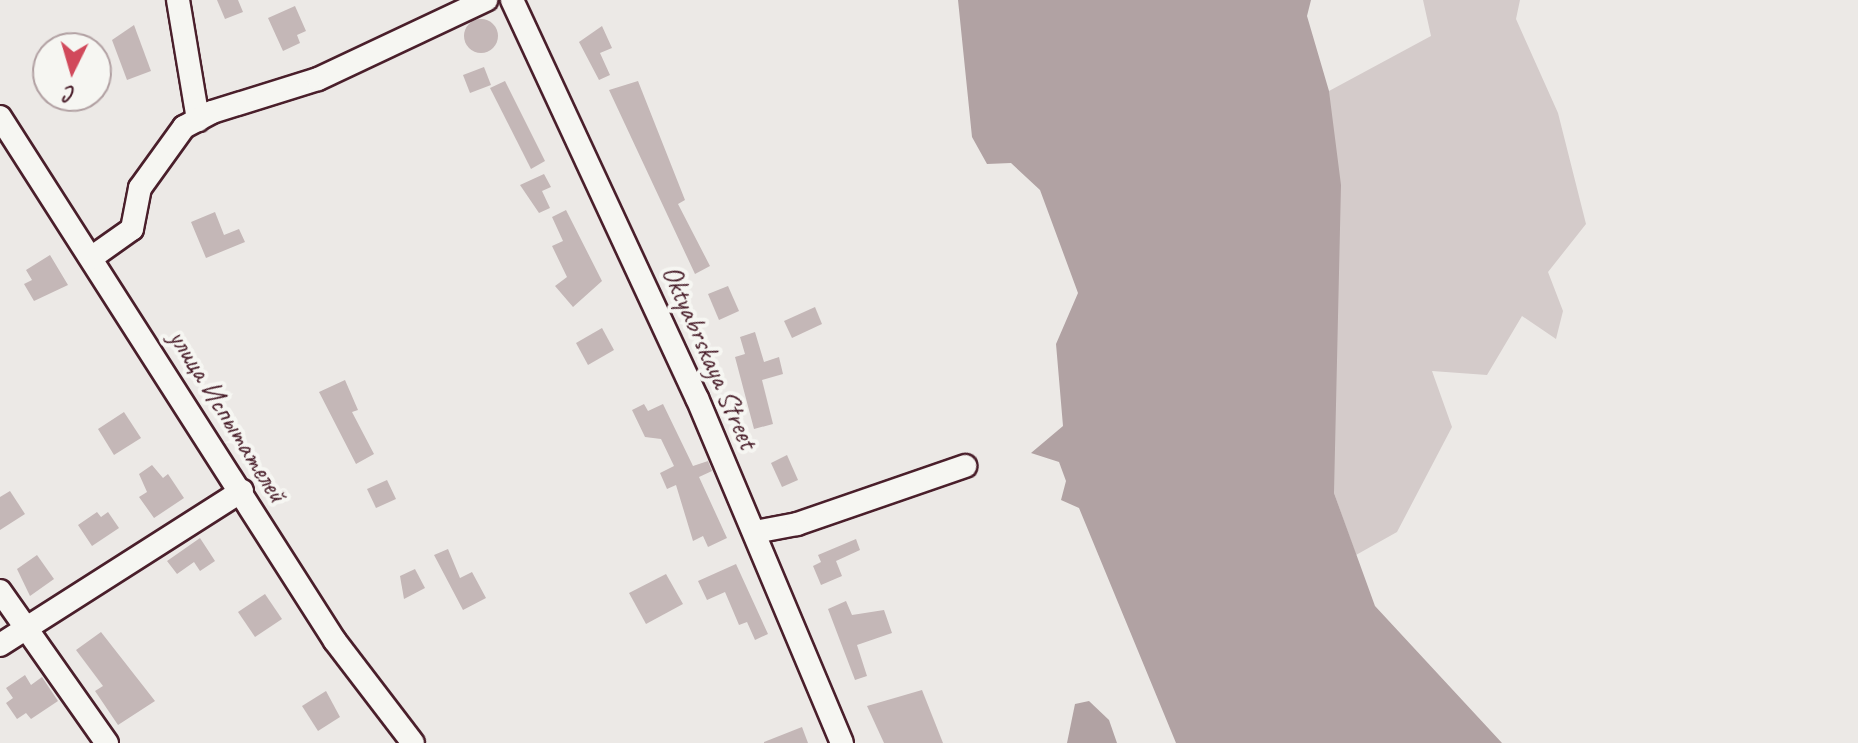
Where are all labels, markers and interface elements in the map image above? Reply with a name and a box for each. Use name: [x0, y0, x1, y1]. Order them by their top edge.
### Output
north arrow: [32, 32, 112, 112]
text: С: [63, 79, 77, 108]
street label: Oktyabrskaya Street: [654, 260, 766, 454]
street label: улица Испытателей: [161, 323, 295, 509]

